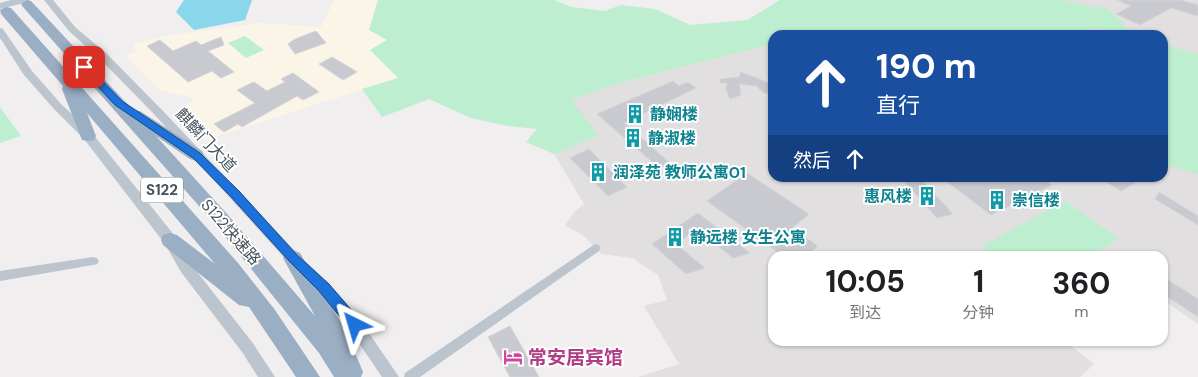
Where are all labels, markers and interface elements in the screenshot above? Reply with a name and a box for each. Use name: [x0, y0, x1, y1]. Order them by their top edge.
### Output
text: 190 m: [876, 43, 977, 89]
pin: [63, 46, 105, 88]
icon: ahead: [793, 50, 858, 115]
icon: arrive: [70, 53, 98, 81]
text: 直行: [876, 91, 920, 120]
building icon: 静娴楼: [624, 103, 646, 125]
street label: 麒麟门大道: [171, 104, 241, 176]
place label: 静娴楼: [650, 104, 698, 125]
building icon: 静淑楼: [622, 127, 644, 149]
place label: 静淑楼: [648, 128, 696, 149]
icon: ahead: [841, 145, 869, 173]
text: 然后: [793, 148, 831, 173]
building icon: 润泽苑 教师公寓01: [587, 161, 609, 183]
place label: 润泽苑 教师公寓01: [613, 162, 746, 183]
road number: S122: [141, 178, 183, 202]
building icon: 惠风楼: [916, 185, 938, 207]
place label: 惠风楼: [864, 186, 912, 207]
building icon: 崇信楼: [986, 189, 1008, 211]
place label: 崇信楼: [1012, 190, 1060, 211]
street label: S122快速路: [197, 195, 265, 269]
building icon: 静远楼 女生公寓: [664, 226, 686, 248]
place label: 静远楼 女生公寓: [690, 227, 806, 248]
text: 10:05: [826, 262, 905, 301]
text: 1: [973, 262, 984, 301]
text: 360: [1052, 264, 1110, 303]
position arrow: [328, 298, 380, 350]
text: m: [1074, 301, 1088, 322]
text: 到达: [849, 302, 881, 323]
text: 分钟: [963, 302, 995, 323]
place label: 常安居宾馆: [528, 345, 623, 370]
hotel icon: 常安居宾馆: [502, 346, 524, 368]

